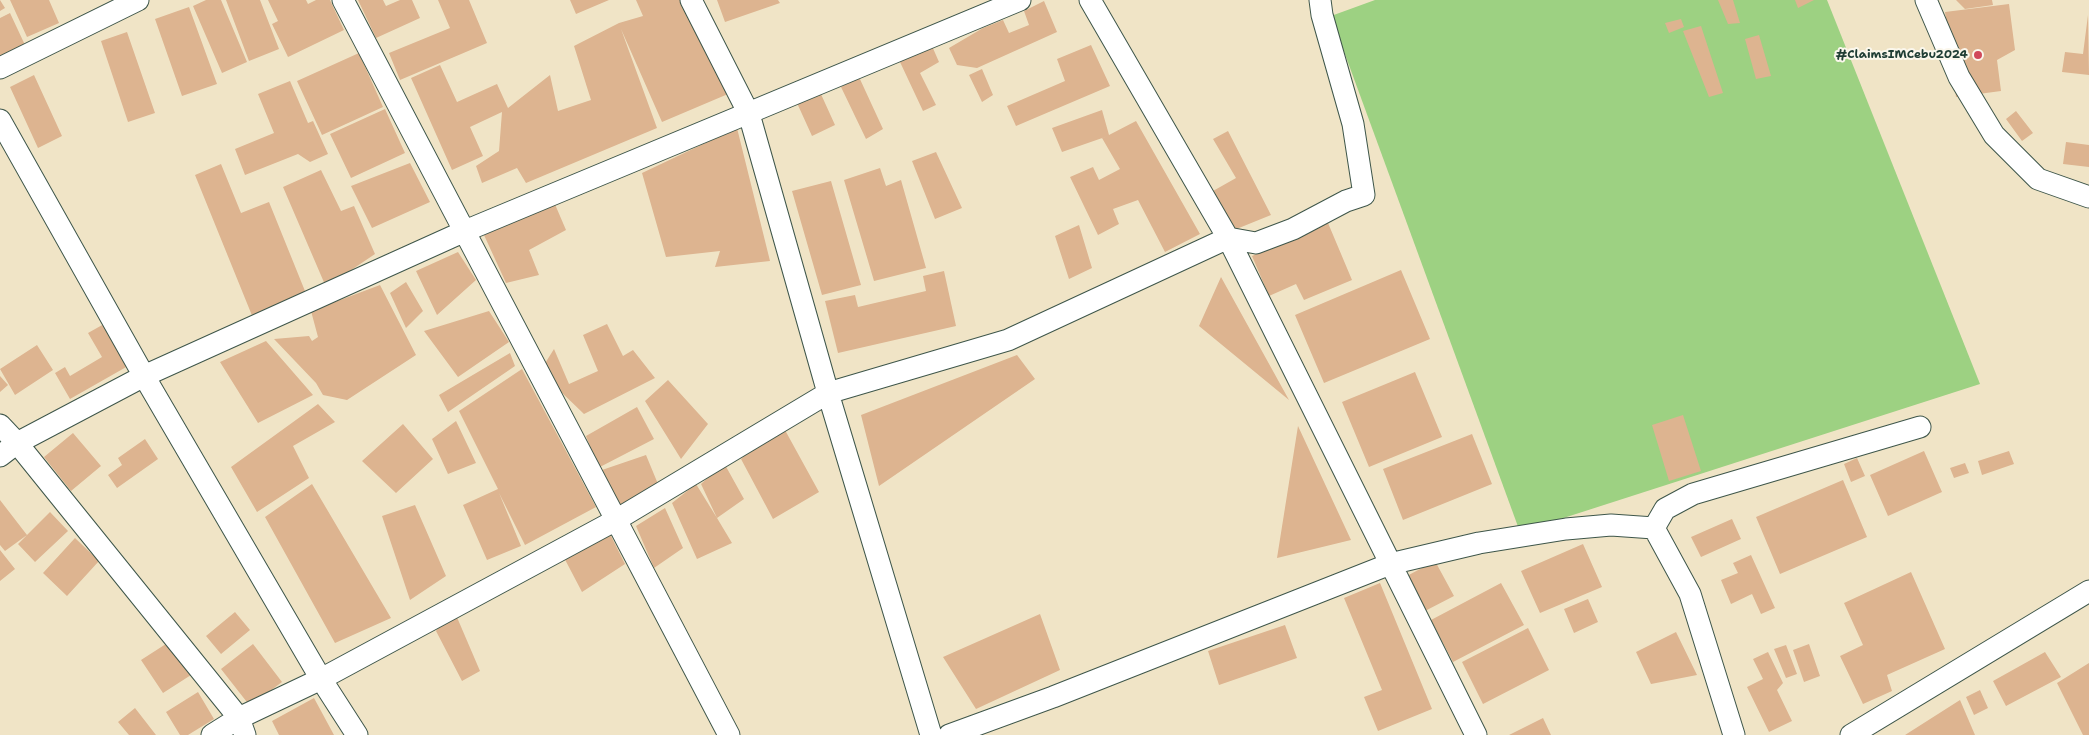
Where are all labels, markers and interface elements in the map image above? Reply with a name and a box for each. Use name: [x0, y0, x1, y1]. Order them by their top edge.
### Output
place label: #ClaimsIMCebu2024: [1835, 48, 1968, 62]
marker: #ClaimsIMCebu2024: [1972, 49, 1984, 61]

